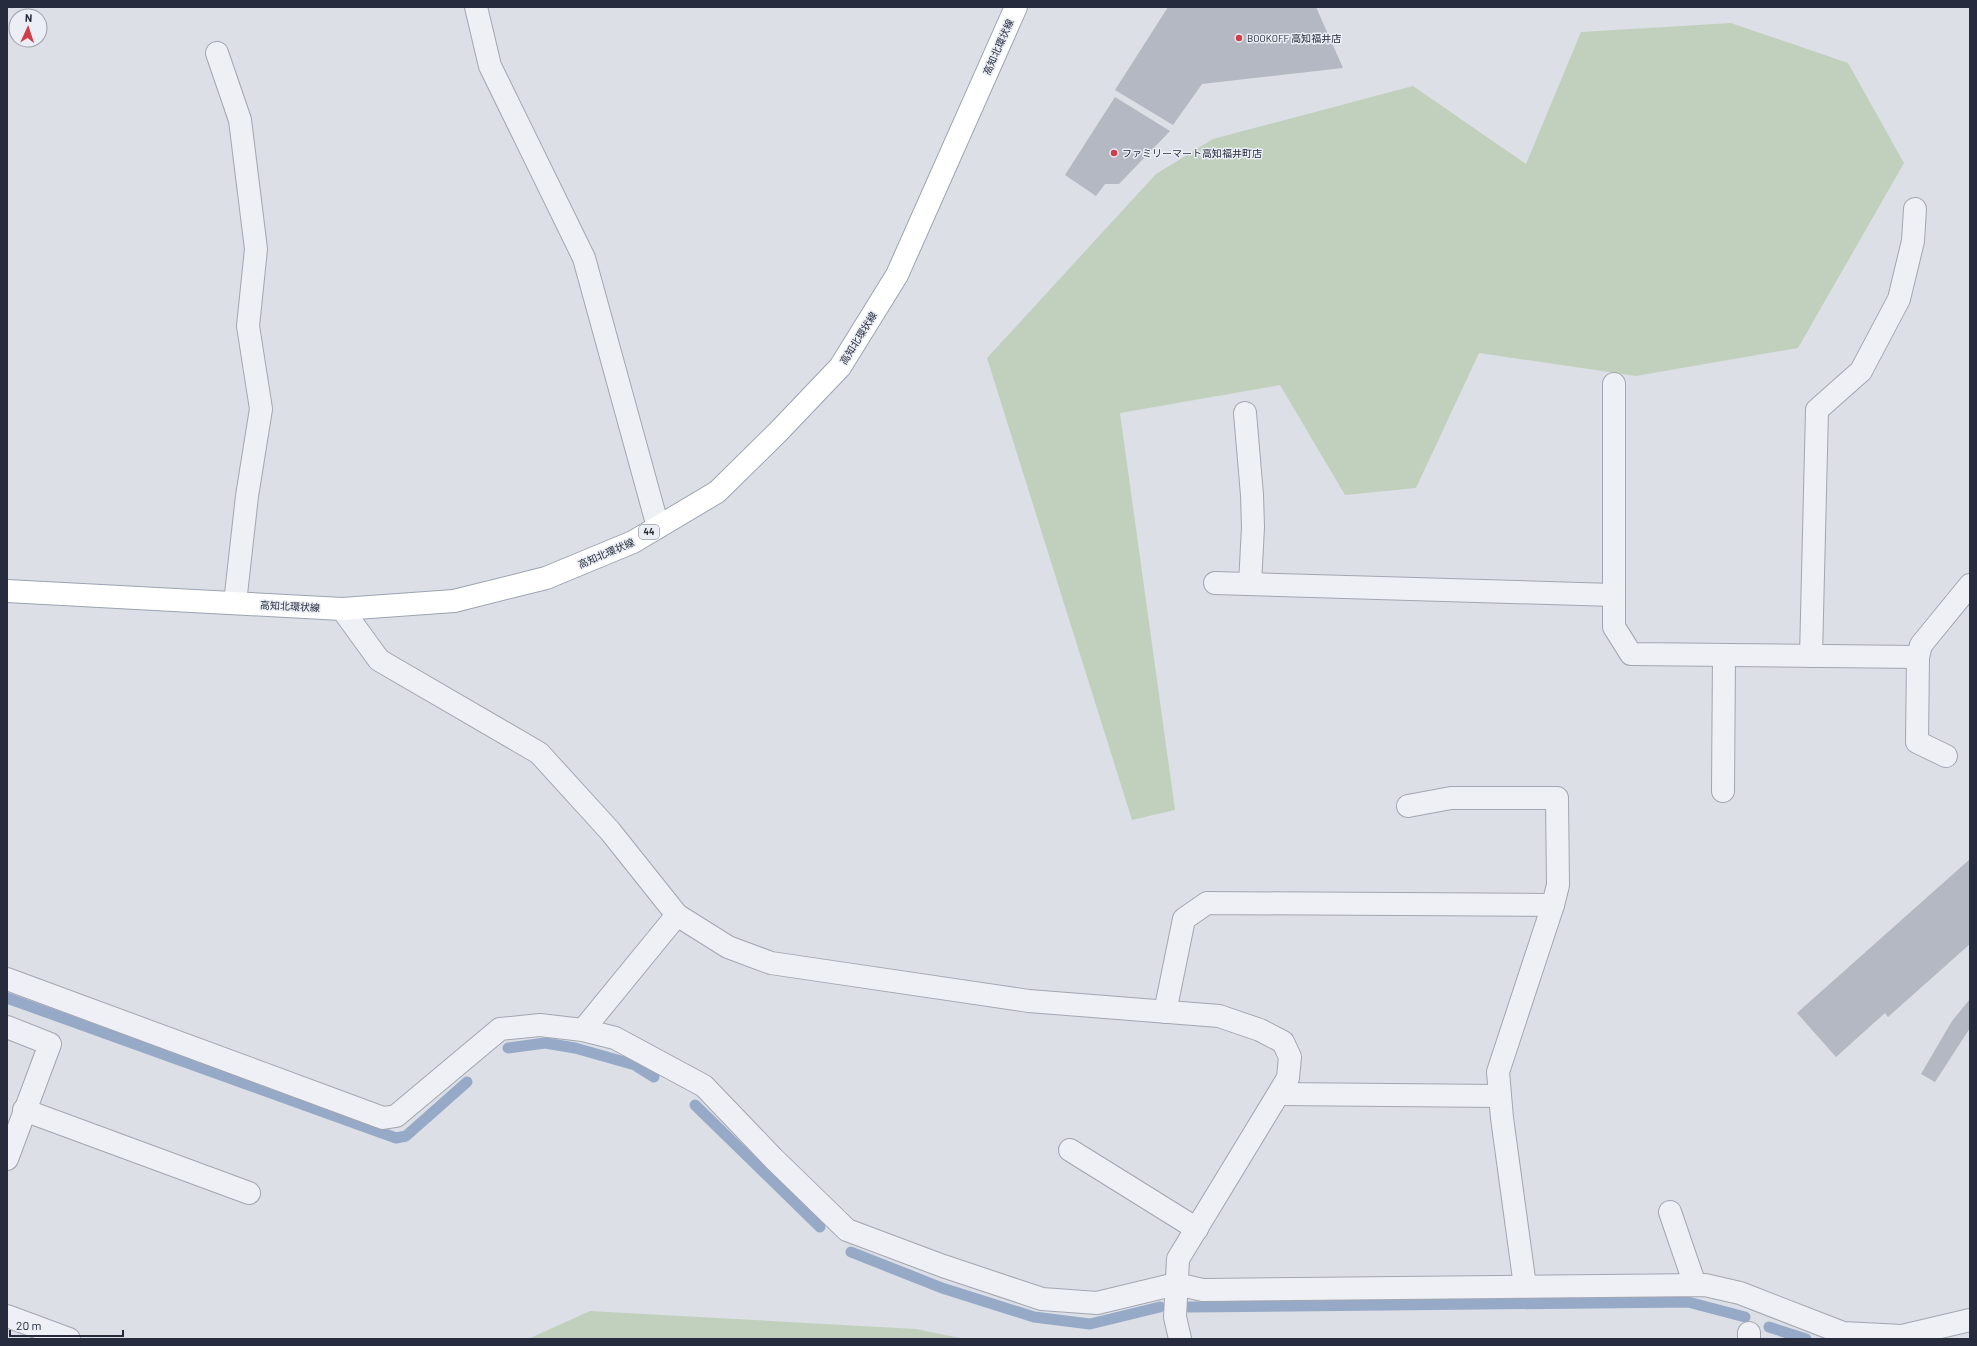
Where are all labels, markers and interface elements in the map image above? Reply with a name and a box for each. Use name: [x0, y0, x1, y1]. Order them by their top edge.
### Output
north arrow: [8, 8, 48, 48]
text: N: [25, 11, 33, 24]
street label: 高知北環状線: [980, 17, 1016, 77]
place label: BOOKOFF 高知福井店: [1247, 32, 1341, 44]
marker: BOOKOFF 高知福井店: [1234, 33, 1244, 43]
place label: ファミリーマート高知福井町店: [1122, 147, 1262, 159]
marker: ファミリーマート高知福井町店: [1109, 148, 1119, 158]
street label: 高知北環状線: [837, 309, 879, 367]
road number: 44: [639, 525, 659, 539]
street label: 高知北環状線: [576, 536, 636, 570]
street label: 高知北環状線: [260, 598, 320, 614]
scale bar: [10, 1312, 123, 1338]
text: 20 m: [16, 1318, 42, 1332]

